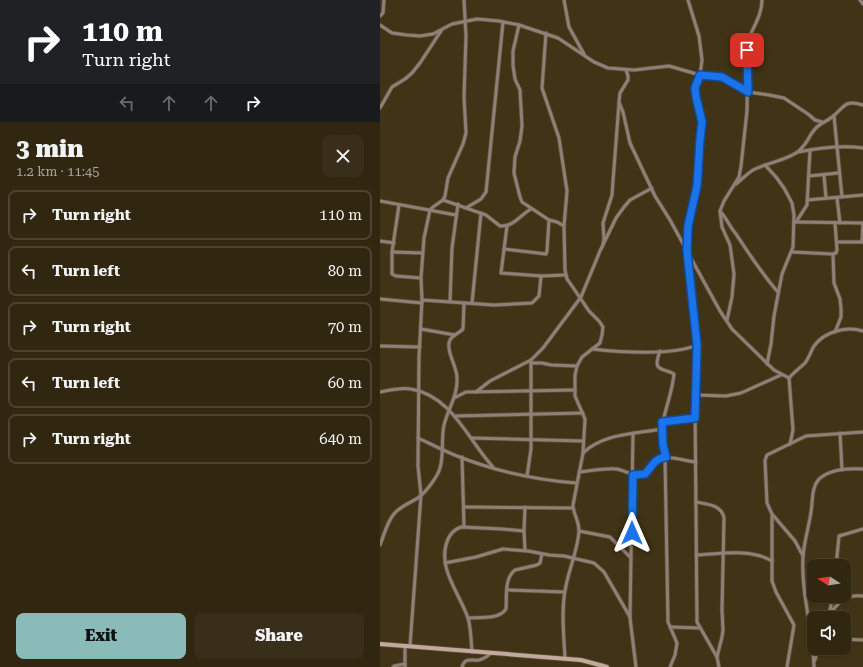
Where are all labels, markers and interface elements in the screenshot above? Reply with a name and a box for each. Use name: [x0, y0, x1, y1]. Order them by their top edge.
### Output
text: 110 m: [82, 15, 163, 48]
icon: right: [16, 16, 68, 68]
pin: [730, 33, 764, 67]
icon: arrive: [736, 39, 758, 61]
text: Turn right: [82, 49, 170, 70]
icon: left: [116, 92, 138, 114]
icon: ahead: [158, 92, 180, 114]
icon: ahead: [200, 92, 222, 114]
icon: right: [242, 92, 264, 114]
text: 3 min: [16, 135, 83, 163]
button: close: [322, 135, 364, 177]
text: 1.2 km · 11:45: [16, 164, 100, 179]
icon: right: [18, 204, 40, 226]
text: Turn right: [52, 206, 131, 224]
text: 110 m: [319, 206, 362, 224]
icon: left: [18, 260, 40, 282]
text: Turn left: [52, 262, 120, 280]
text: 80 m: [328, 262, 362, 280]
icon: right: [18, 316, 40, 338]
text: Turn right: [52, 318, 131, 336]
text: 70 m: [328, 318, 362, 336]
icon: left: [18, 372, 40, 394]
text: Turn left: [52, 374, 120, 392]
text: 60 m: [328, 374, 362, 392]
icon: right: [18, 428, 40, 450]
text: Turn right: [52, 430, 131, 448]
text: 640 m: [319, 430, 362, 448]
position arrow: [611, 512, 653, 554]
north arrow: [807, 559, 851, 603]
map controls: [807, 559, 851, 655]
button: sound: [807, 611, 851, 655]
button: Exit: [16, 613, 186, 659]
button: Share: [194, 613, 364, 659]

